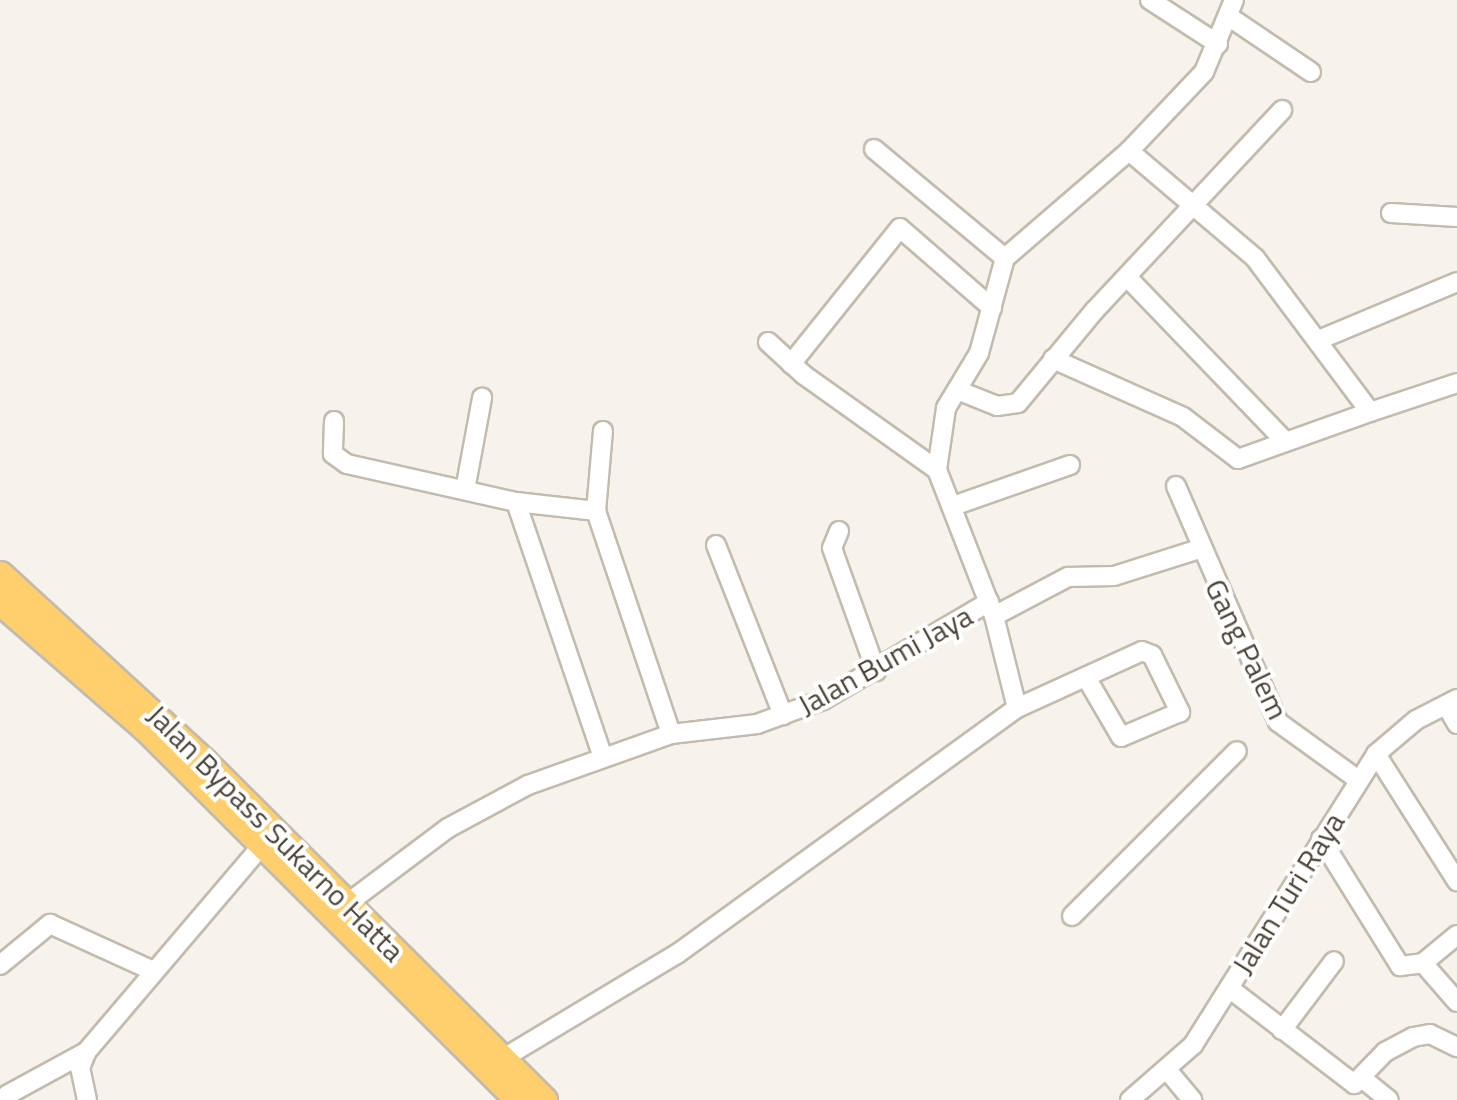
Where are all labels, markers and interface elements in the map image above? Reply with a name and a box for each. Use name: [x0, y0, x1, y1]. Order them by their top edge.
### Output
street label: Gang Palem: [1198, 573, 1296, 725]
street label: Jalan Bumi Jaya: [792, 597, 978, 723]
street label: Jalan Bypass Sukarno Hatta: [140, 697, 412, 969]
street label: Jalan Turi Raya: [1224, 806, 1352, 980]

